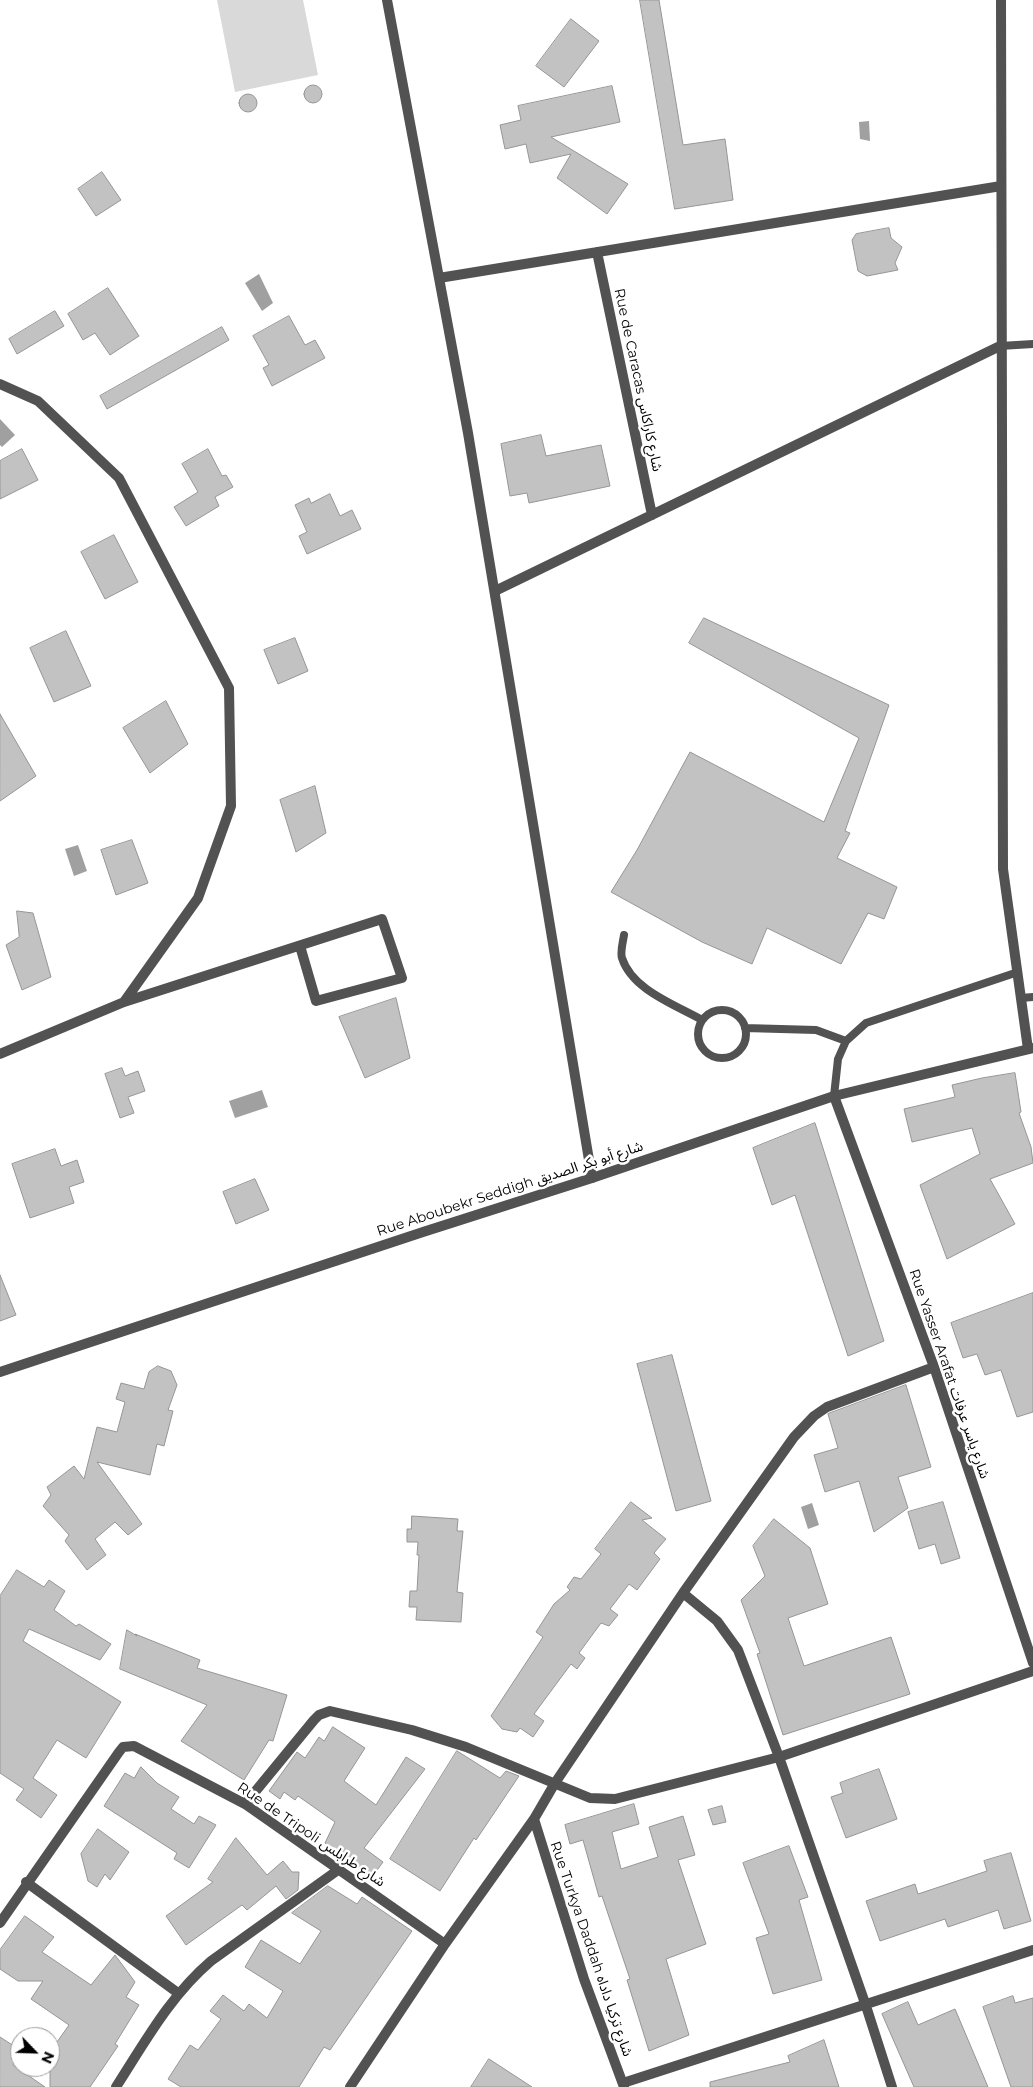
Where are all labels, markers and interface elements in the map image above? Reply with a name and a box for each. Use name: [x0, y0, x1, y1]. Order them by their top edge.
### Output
street label: Rue de Caracas شارع كاراكاس: [610, 287, 666, 473]
street label: Rue Aboubekr Seddigh شارع أبو بكر الصديق: [375, 1138, 645, 1240]
street label: Rue Yasser Arafat شارع ياسر عرفات: [905, 1267, 993, 1481]
street label: Rue de Tripoli شارع طرابلس: [234, 1779, 388, 1891]
street label: Rue Turkya Daddah شارع تركيا داداه: [546, 1839, 636, 2059]
north arrow: [10, 2027, 60, 2077]
text: N: [37, 2049, 58, 2067]

